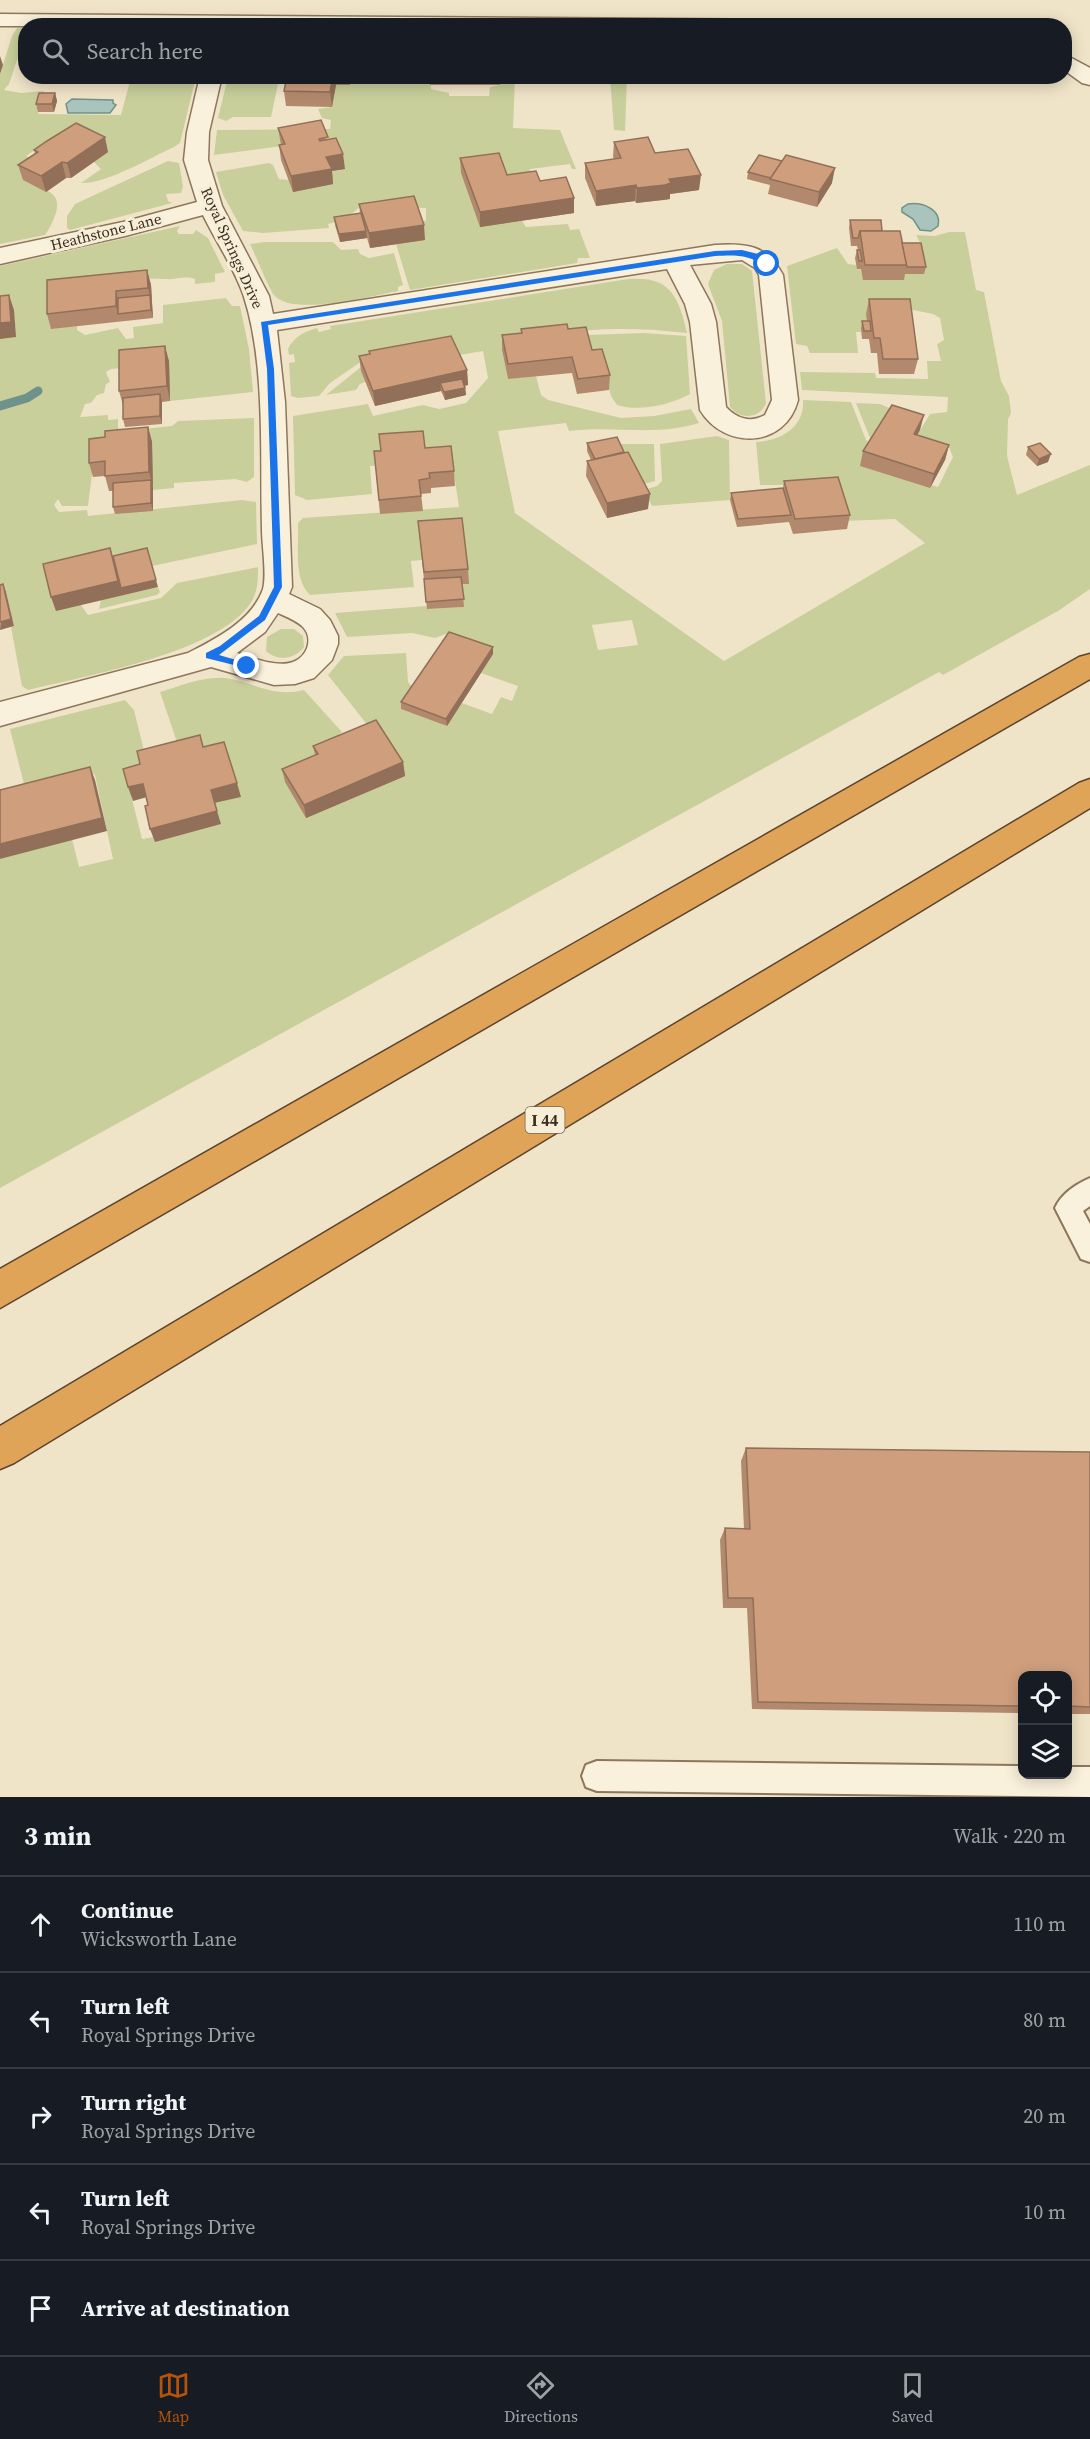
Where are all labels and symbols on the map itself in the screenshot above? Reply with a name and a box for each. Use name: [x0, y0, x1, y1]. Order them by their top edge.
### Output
street label: Royal Springs Drive: [196, 184, 269, 312]
street label: Heathstone Lane: [48, 207, 164, 255]
route start: [753, 250, 779, 276]
route end: [233, 652, 259, 678]
road number: I 44: [526, 1107, 564, 1133]

